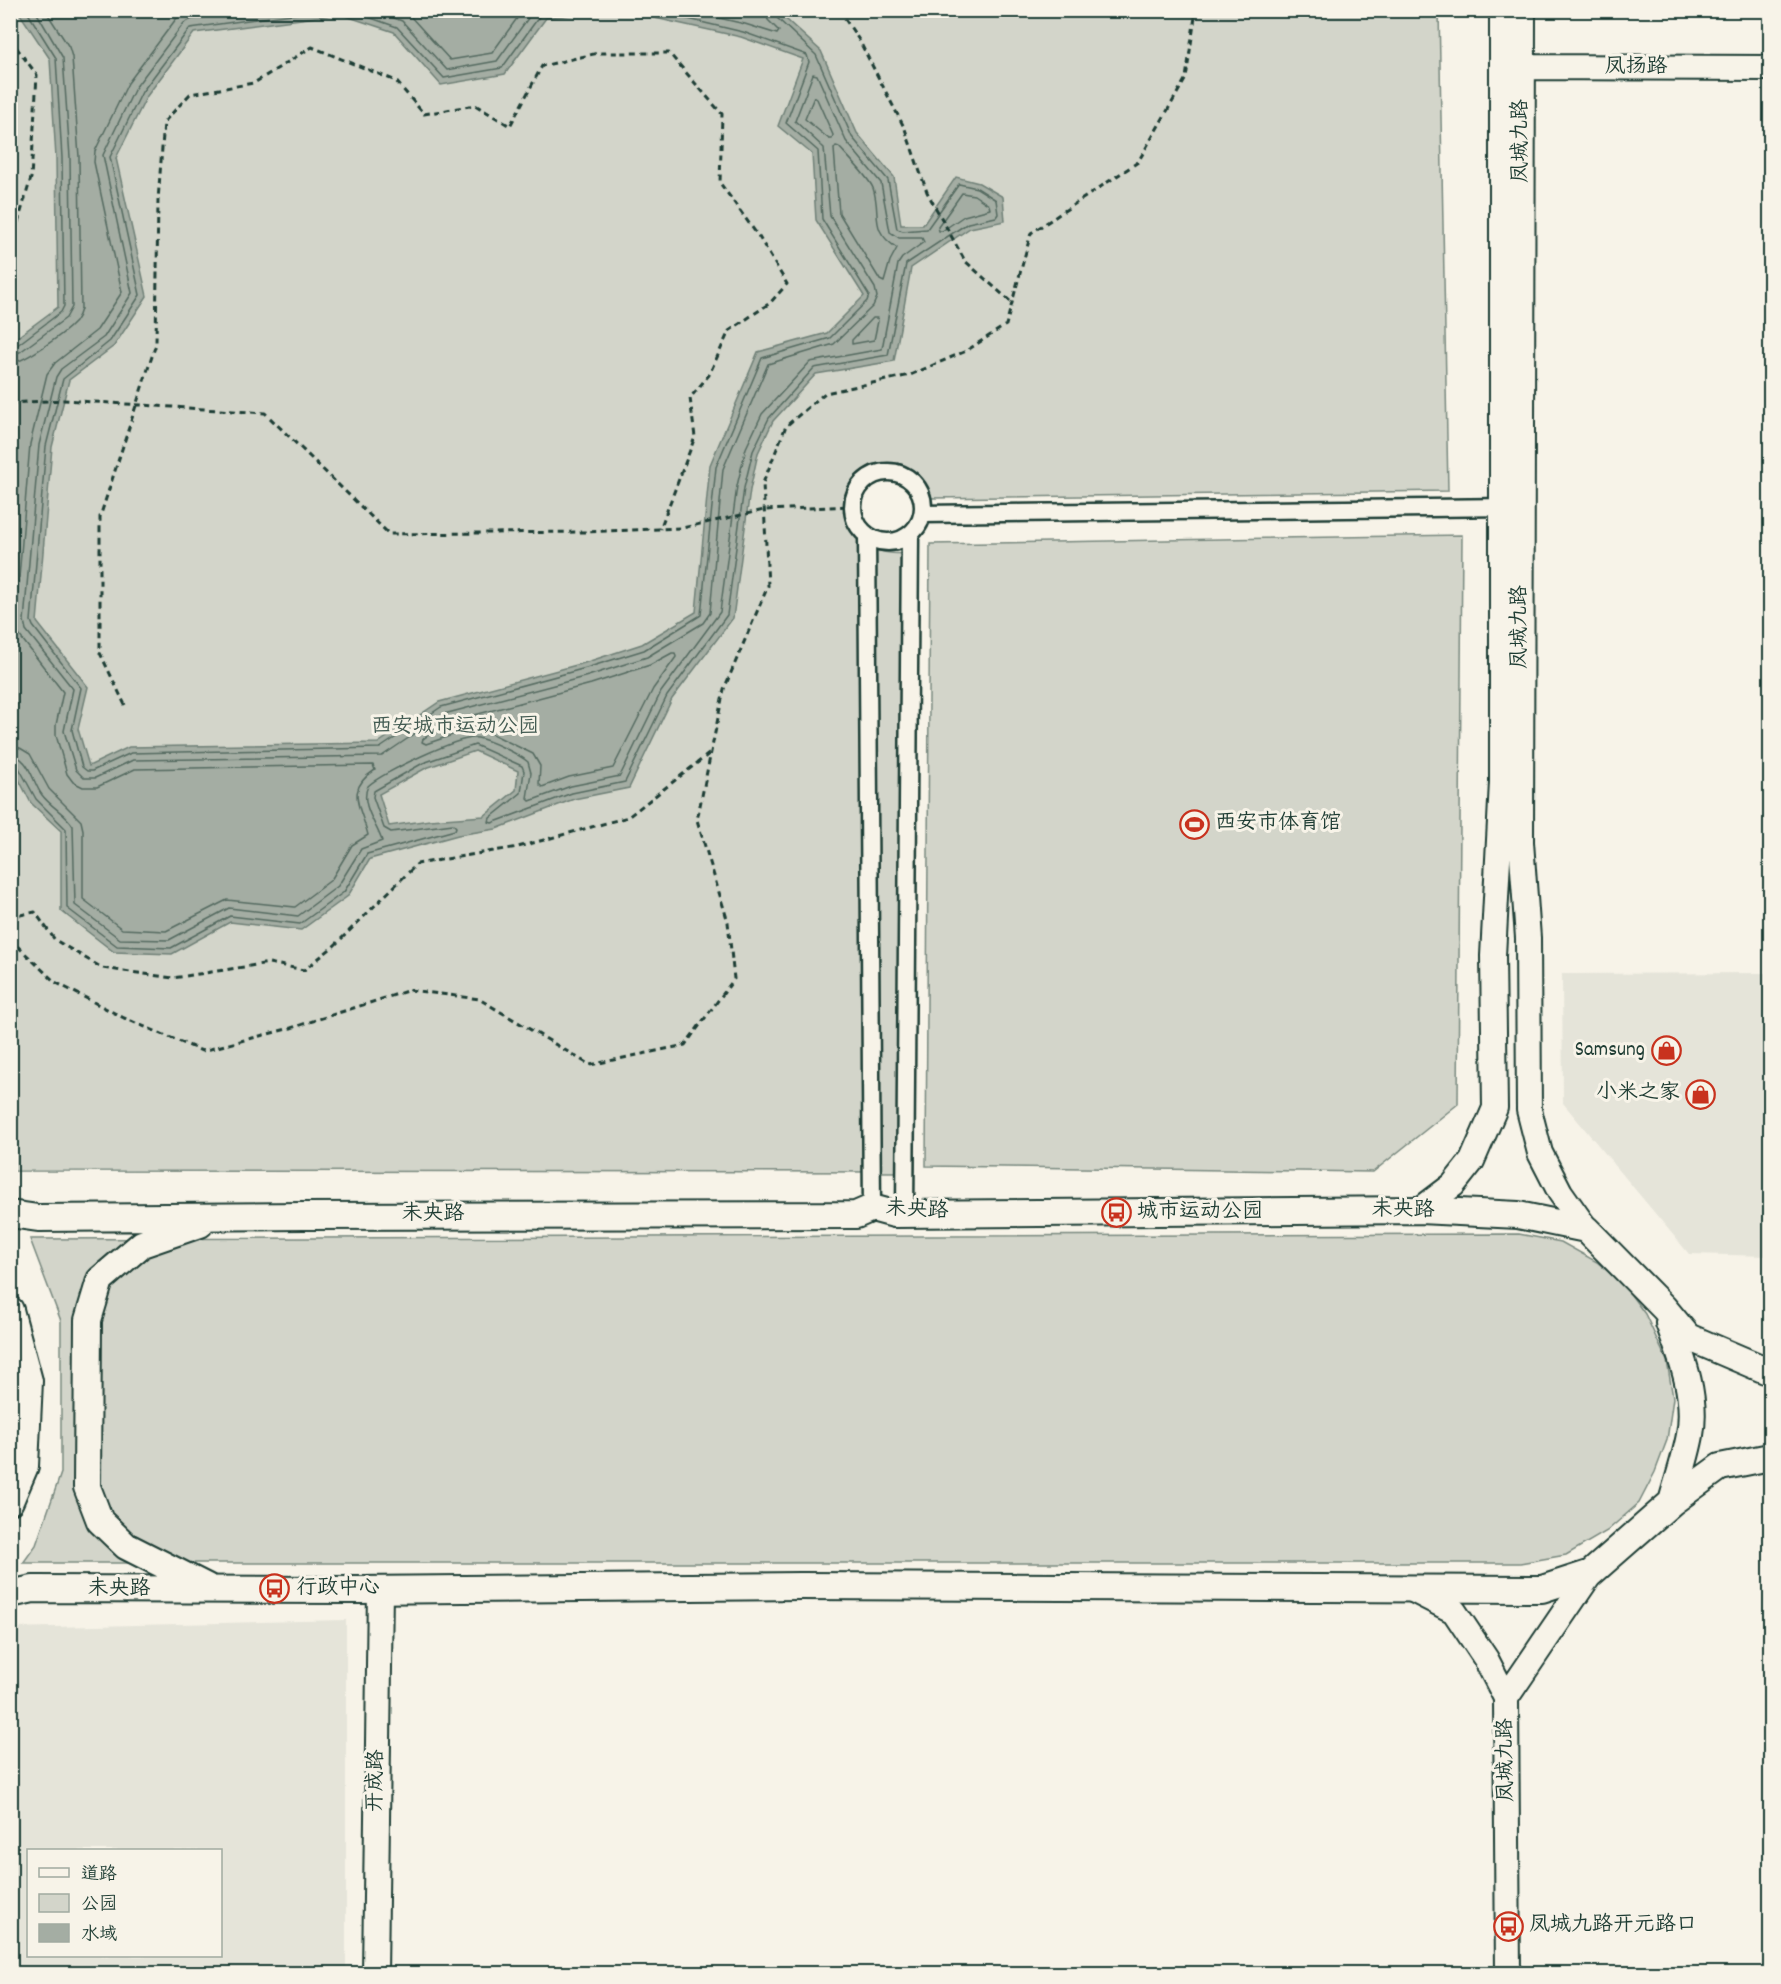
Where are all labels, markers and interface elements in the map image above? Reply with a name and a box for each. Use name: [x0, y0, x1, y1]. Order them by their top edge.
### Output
street label: 凤扬路: [1605, 53, 1668, 83]
street label: 凤城九路: [1507, 99, 1537, 183]
street label: 凤城九路: [1506, 585, 1536, 669]
park label: 西安城市运动公园: [371, 713, 539, 743]
sports icon: 西安市体育馆: [1178, 808, 1210, 840]
place label: 西安市体育馆: [1215, 809, 1341, 839]
shop icon: Samsung: [1650, 1035, 1682, 1067]
place label: Samsung: [1575, 1036, 1645, 1066]
shop icon: 小米之家: [1685, 1078, 1717, 1110]
place label: 小米之家: [1596, 1079, 1680, 1109]
street label: 未央路: [885, 1194, 949, 1228]
street label: 未央路: [1371, 1195, 1435, 1227]
bus stop icon: 城市运动公园: [1100, 1197, 1132, 1229]
place label: 城市运动公园: [1137, 1198, 1263, 1228]
street label: 未央路: [402, 1200, 465, 1230]
bus stop icon: 行政中心: [259, 1573, 291, 1605]
place label: 行政中心: [296, 1574, 380, 1604]
street label: 未央路: [88, 1575, 151, 1605]
street label: 凤城九路: [1491, 1718, 1523, 1802]
street label: 开成路: [361, 1749, 393, 1813]
legend: [27, 1849, 222, 1957]
text: 道路: [81, 1863, 117, 1888]
text: 公园: [81, 1893, 117, 1918]
bus stop icon: 凤城九路开元路口: [1492, 1910, 1524, 1942]
place label: 凤城九路开元路口: [1529, 1911, 1697, 1941]
text: 水域: [81, 1923, 117, 1948]

